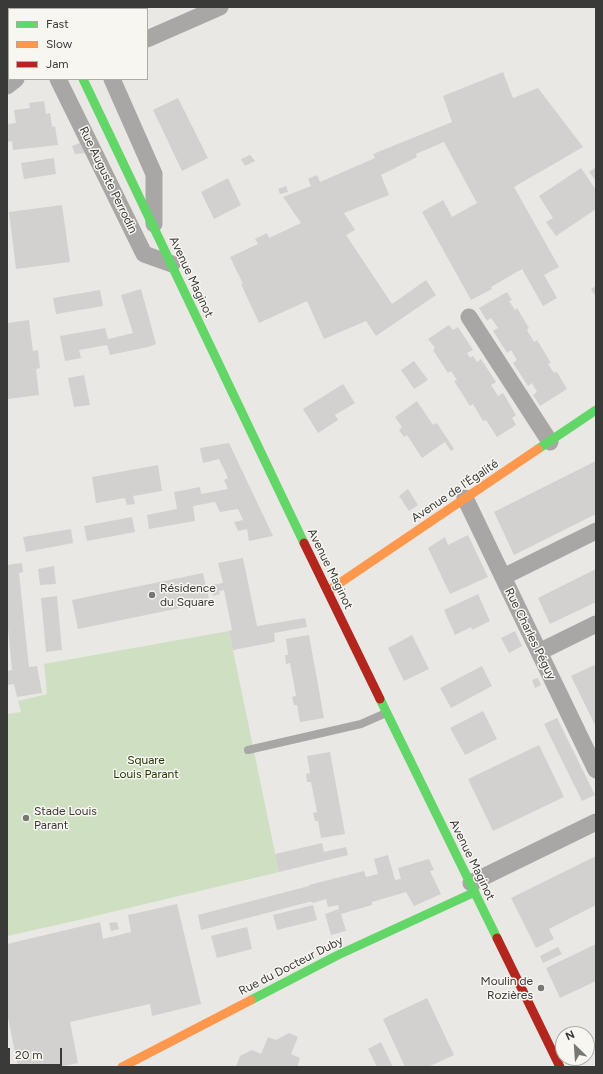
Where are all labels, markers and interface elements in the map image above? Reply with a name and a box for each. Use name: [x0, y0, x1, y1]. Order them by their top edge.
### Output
legend: [8, 8, 148, 80]
text: Fast: [46, 17, 69, 31]
text: Slow: [46, 37, 72, 51]
text: Jam: [46, 57, 69, 71]
street label: Rue Auguste Perrodin: [76, 124, 140, 236]
street label: Avenue Maginot: [166, 234, 216, 320]
street label: Avenue de l'Égalité: [409, 457, 501, 525]
street label: Avenue Maginot: [304, 526, 356, 612]
place label: Résidence du Square: [160, 581, 216, 609]
street label: Rue Charles Péguy: [502, 586, 558, 682]
marker: Résidence du Square: [147, 590, 157, 600]
park label: Square Louis Parant: [113, 753, 179, 781]
place label: Stade Louis Parant: [34, 804, 97, 832]
marker: Stade Louis Parant: [21, 813, 31, 823]
street label: Avenue Maginot: [446, 817, 498, 903]
street label: Rue du Docteur Duby: [236, 933, 346, 999]
place label: Moulin de Rozières: [481, 974, 533, 1002]
marker: Moulin de Rozières: [536, 983, 546, 993]
north arrow: [555, 1026, 595, 1066]
text: N: [564, 1028, 577, 1043]
scale bar: [10, 1040, 64, 1066]
text: 20 m: [15, 1048, 43, 1062]

